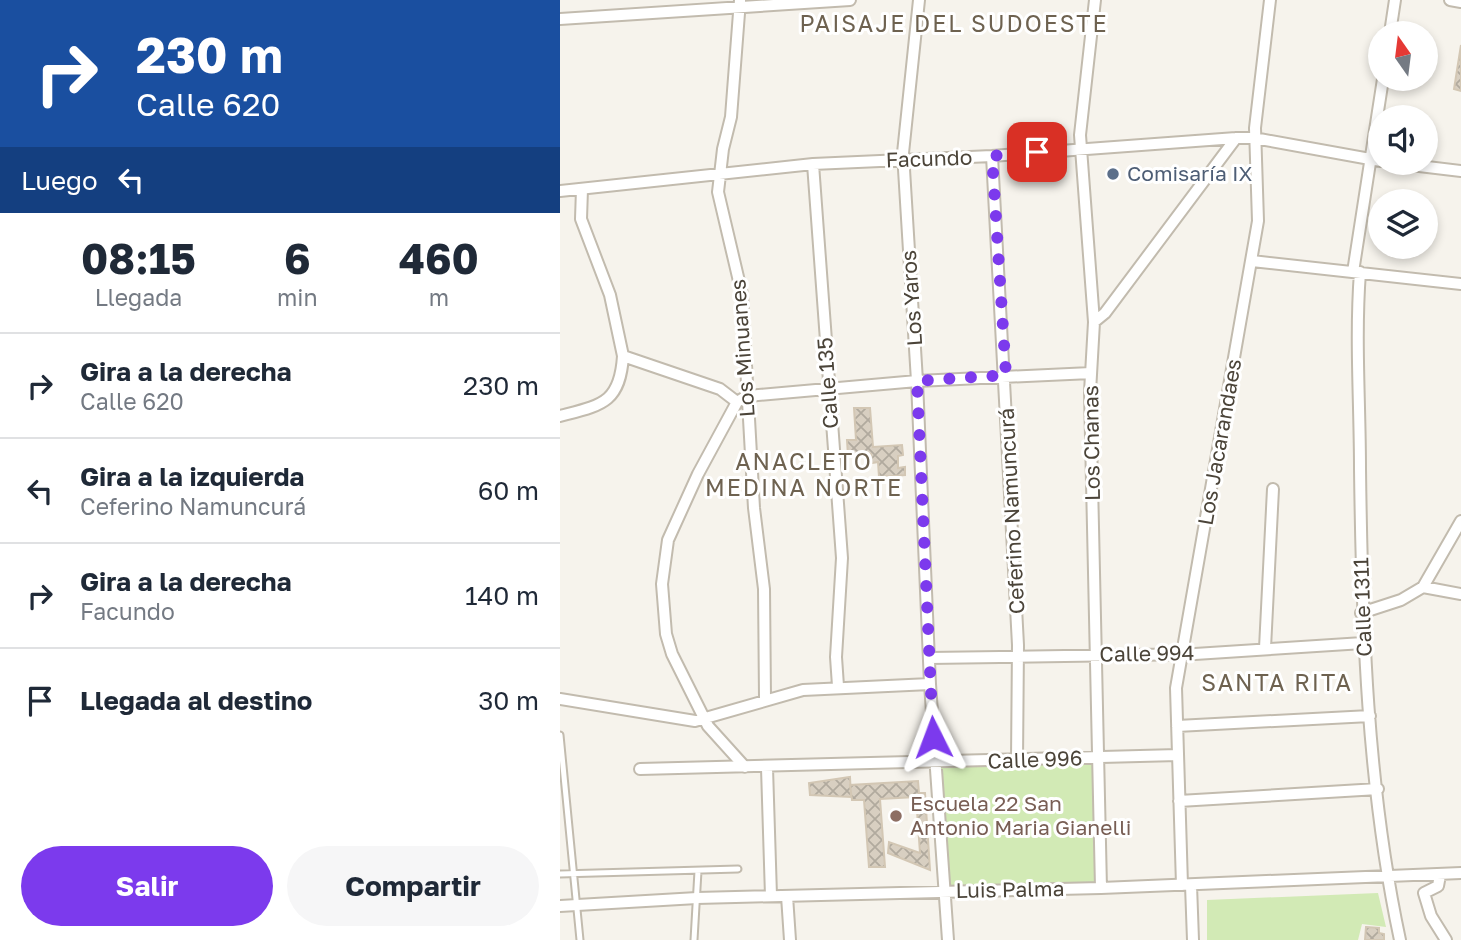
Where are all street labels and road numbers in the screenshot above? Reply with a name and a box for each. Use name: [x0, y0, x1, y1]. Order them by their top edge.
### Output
street label: Facundo: [885, 143, 973, 173]
street label: Los Yaros: [895, 249, 927, 347]
street label: Los Minuanes: [724, 278, 760, 418]
street label: Calle 135: [811, 337, 843, 430]
street label: Los Jacarandaes: [1192, 357, 1246, 527]
street label: Los Chanas: [1077, 385, 1105, 501]
street label: Ceferino Namuncurá: [993, 407, 1029, 615]
street label: Calle 1311: [1347, 557, 1377, 657]
street label: Calle 994: [1099, 639, 1195, 667]
street label: Calle 996: [987, 744, 1083, 774]
street label: Luis Palma: [955, 875, 1065, 903]

